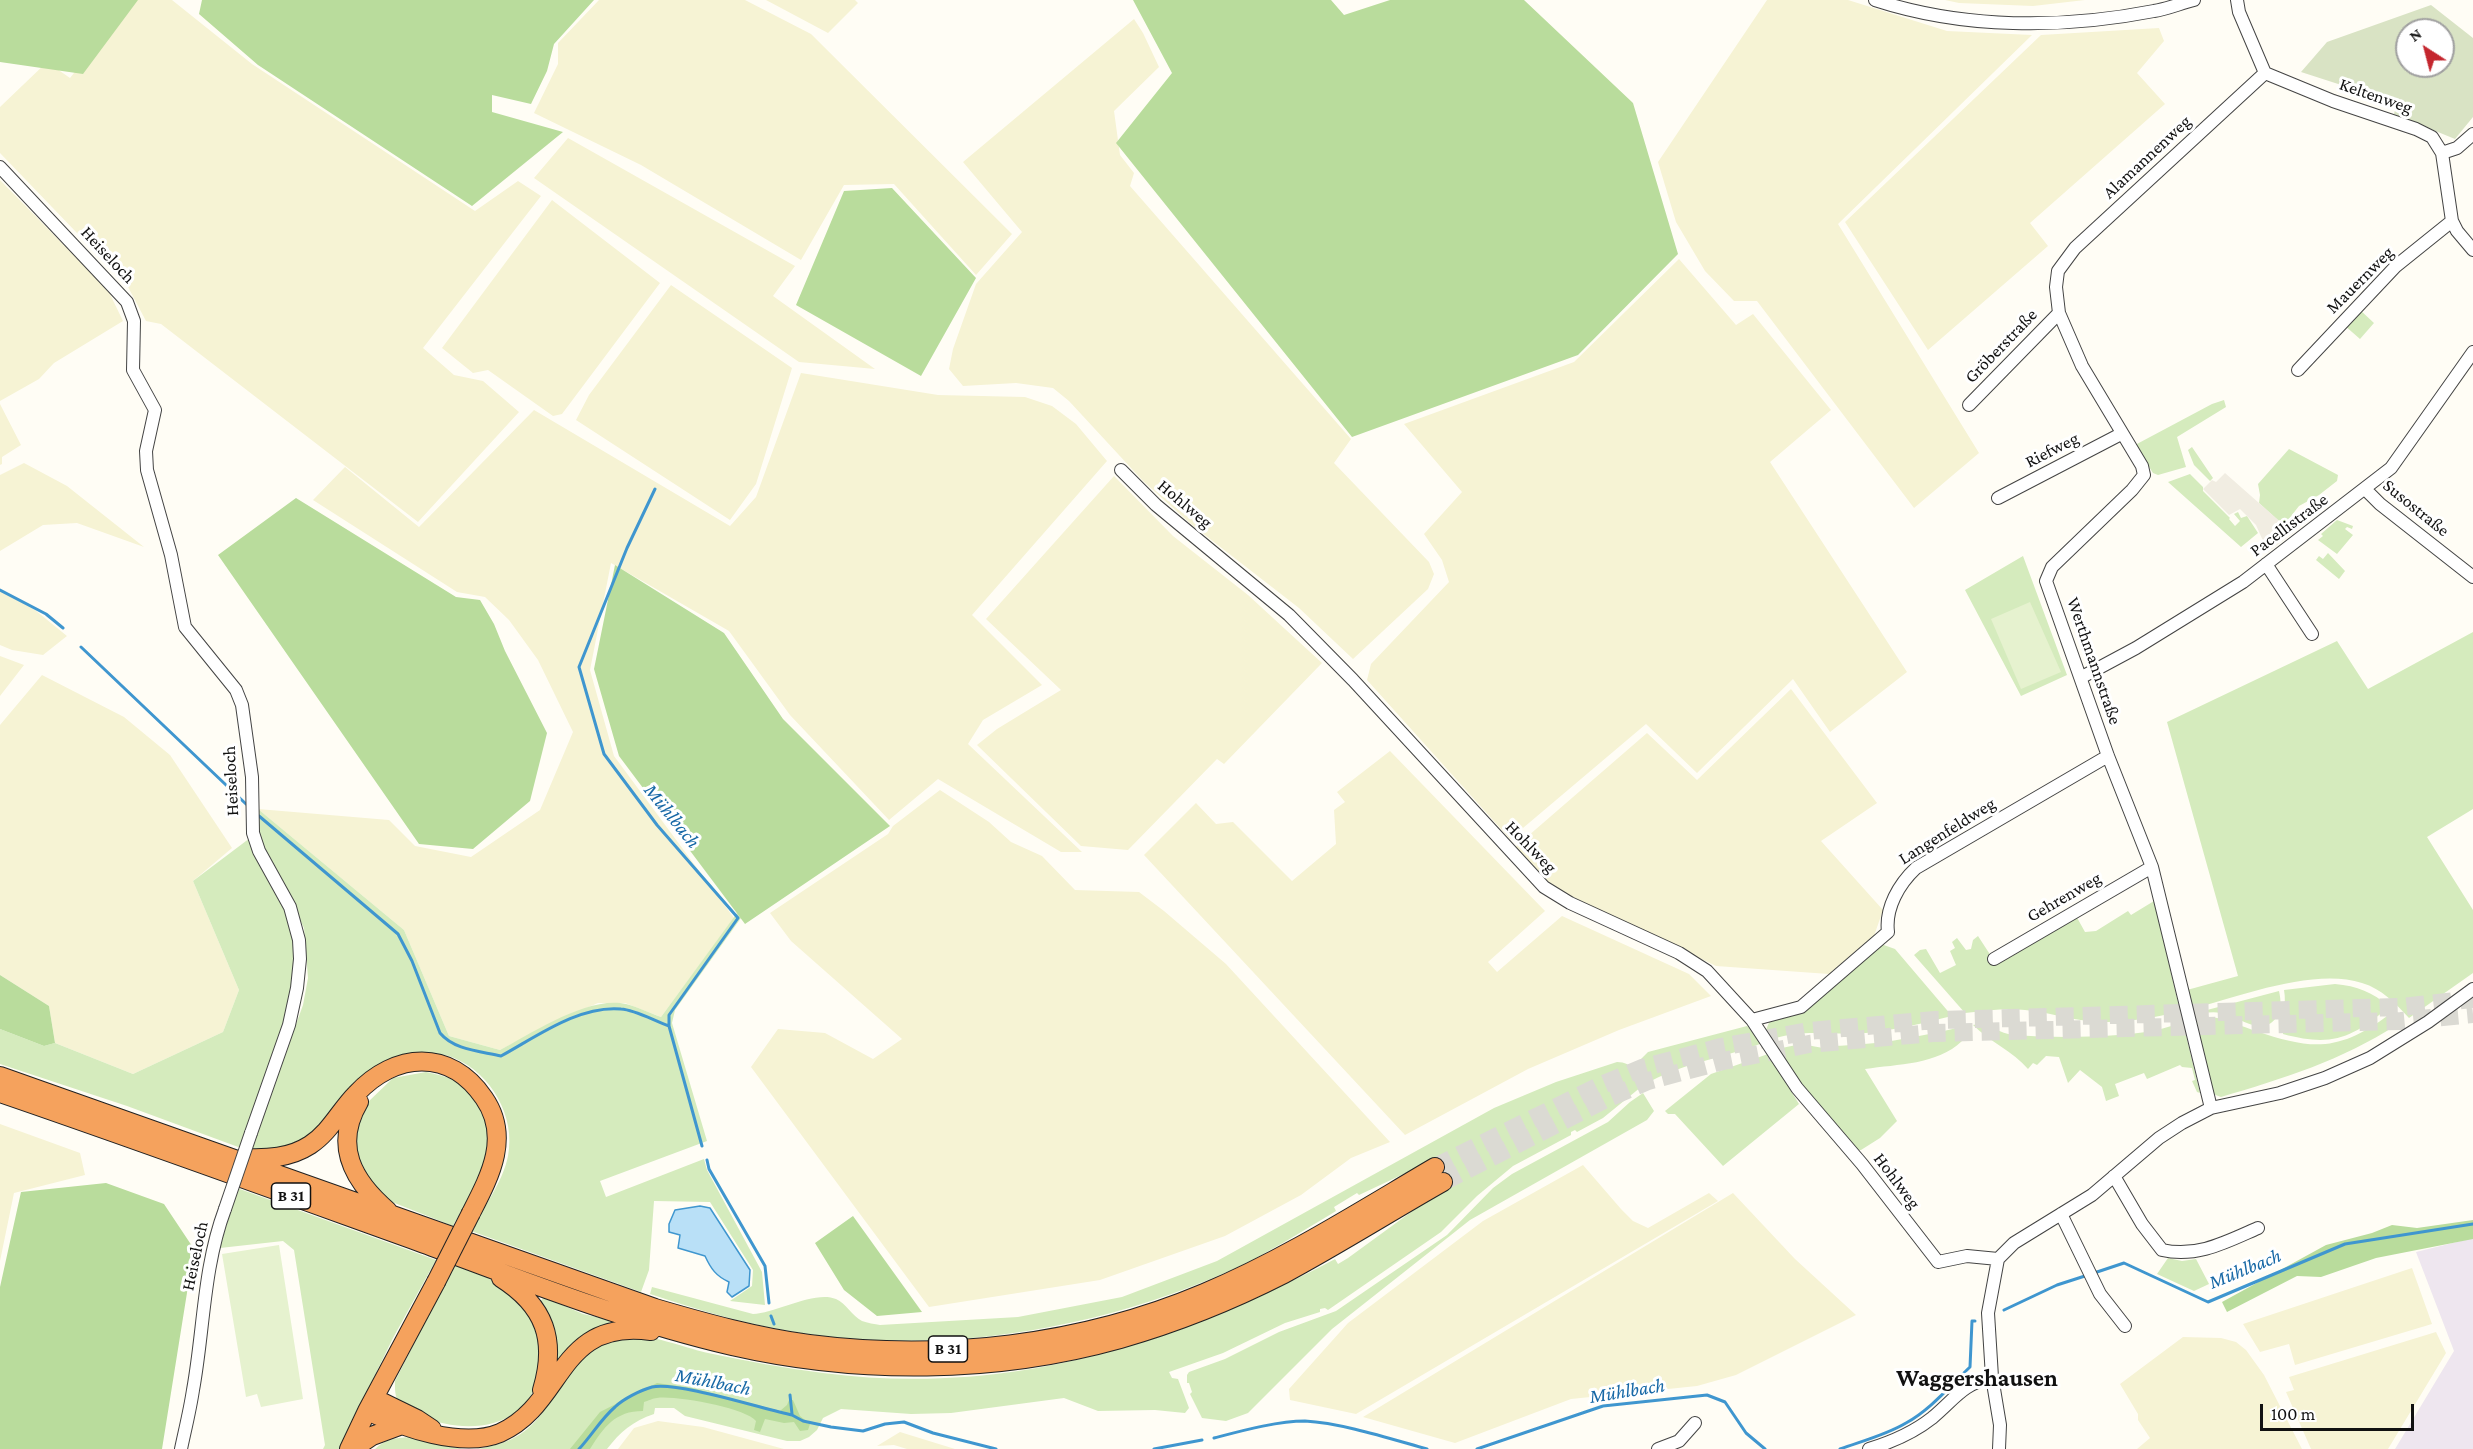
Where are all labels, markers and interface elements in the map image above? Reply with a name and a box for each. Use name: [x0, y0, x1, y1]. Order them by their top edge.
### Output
north arrow: [2395, 18, 2455, 78]
text: N: [2406, 25, 2425, 45]
street label: Keltenweg: [2337, 73, 2415, 119]
street label: Alamannenweg: [2098, 111, 2196, 203]
street label: Heiseloch: [76, 222, 140, 288]
street label: Mauernweg: [2322, 242, 2398, 318]
street label: Gröberstraße: [1960, 304, 2042, 388]
street label: Riefweg: [2022, 427, 2082, 473]
street label: Hohlweg: [1153, 475, 1217, 533]
street label: Susostraße: [2378, 475, 2454, 541]
street label: Pacellistraße: [2246, 489, 2332, 561]
street label: Werthmannstraße: [2062, 595, 2126, 727]
street label: Heiseloch: [218, 745, 244, 817]
water label: Mühlbach: [639, 779, 705, 853]
street label: Langenfeldweg: [1895, 793, 1999, 869]
street label: Hohlweg: [1501, 816, 1561, 878]
street label: Gehrenweg: [2023, 867, 2105, 927]
street label: Hohlweg: [1869, 1149, 1925, 1213]
road number: B 31: [272, 1183, 310, 1209]
street label: Heiseloch: [177, 1219, 213, 1293]
water label: Mühlbach: [2205, 1244, 2285, 1294]
road number: B 31: [928, 1336, 968, 1362]
water label: Mühlbach: [673, 1363, 753, 1401]
district label: Waggershausen: [1896, 1365, 2058, 1393]
water label: Mühlbach: [1588, 1373, 1666, 1409]
scale bar: [2263, 1392, 2418, 1430]
text: 100 m: [2271, 1404, 2315, 1424]

